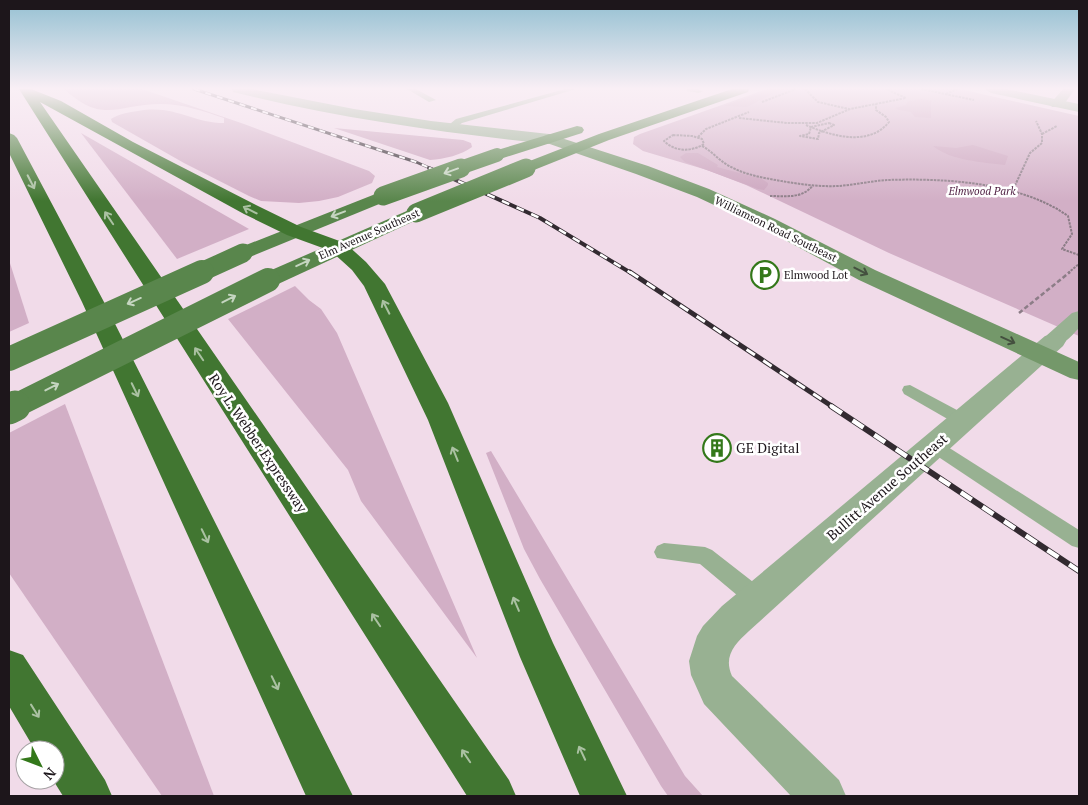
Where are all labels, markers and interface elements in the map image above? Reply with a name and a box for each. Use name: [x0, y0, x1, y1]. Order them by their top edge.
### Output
one-way arrow: [444, 167, 460, 176]
one-way arrow: [27, 174, 36, 189]
park label: Elmwood Park: [947, 184, 1016, 198]
street label: Williamson Road Southeast: [712, 193, 840, 265]
one-way arrow: [243, 205, 258, 215]
street label: Elm Avenue Southeast: [316, 205, 422, 263]
one-way arrow: [331, 210, 346, 219]
one-way arrow: [104, 211, 114, 225]
one-way arrow: [295, 258, 310, 268]
parking icon: Elmwood Lot: [750, 260, 780, 290]
one-way arrow: [853, 267, 868, 276]
place label: Elmwood Lot: [784, 268, 848, 282]
one-way arrow: [221, 294, 236, 303]
one-way arrow: [127, 297, 142, 306]
one-way arrow: [381, 300, 390, 315]
one-way arrow: [1001, 335, 1016, 345]
one-way arrow: [194, 347, 204, 361]
street label: Roy L. Webber Expressway: [205, 370, 313, 517]
one-way arrow: [45, 382, 60, 392]
one-way arrow: [131, 382, 140, 397]
street label: Bullitt Avenue Southeast: [822, 428, 952, 544]
building icon: GE Digital: [702, 433, 732, 463]
place label: GE Digital: [736, 438, 799, 457]
one-way arrow: [450, 447, 460, 462]
one-way arrow: [201, 528, 210, 543]
one-way arrow: [511, 597, 521, 612]
one-way arrow: [371, 613, 381, 627]
one-way arrow: [271, 675, 280, 690]
one-way arrow: [30, 703, 40, 717]
north arrow: [15, 740, 65, 790]
one-way arrow: [577, 746, 587, 761]
one-way arrow: [460, 749, 470, 763]
text: N: [39, 764, 61, 785]

